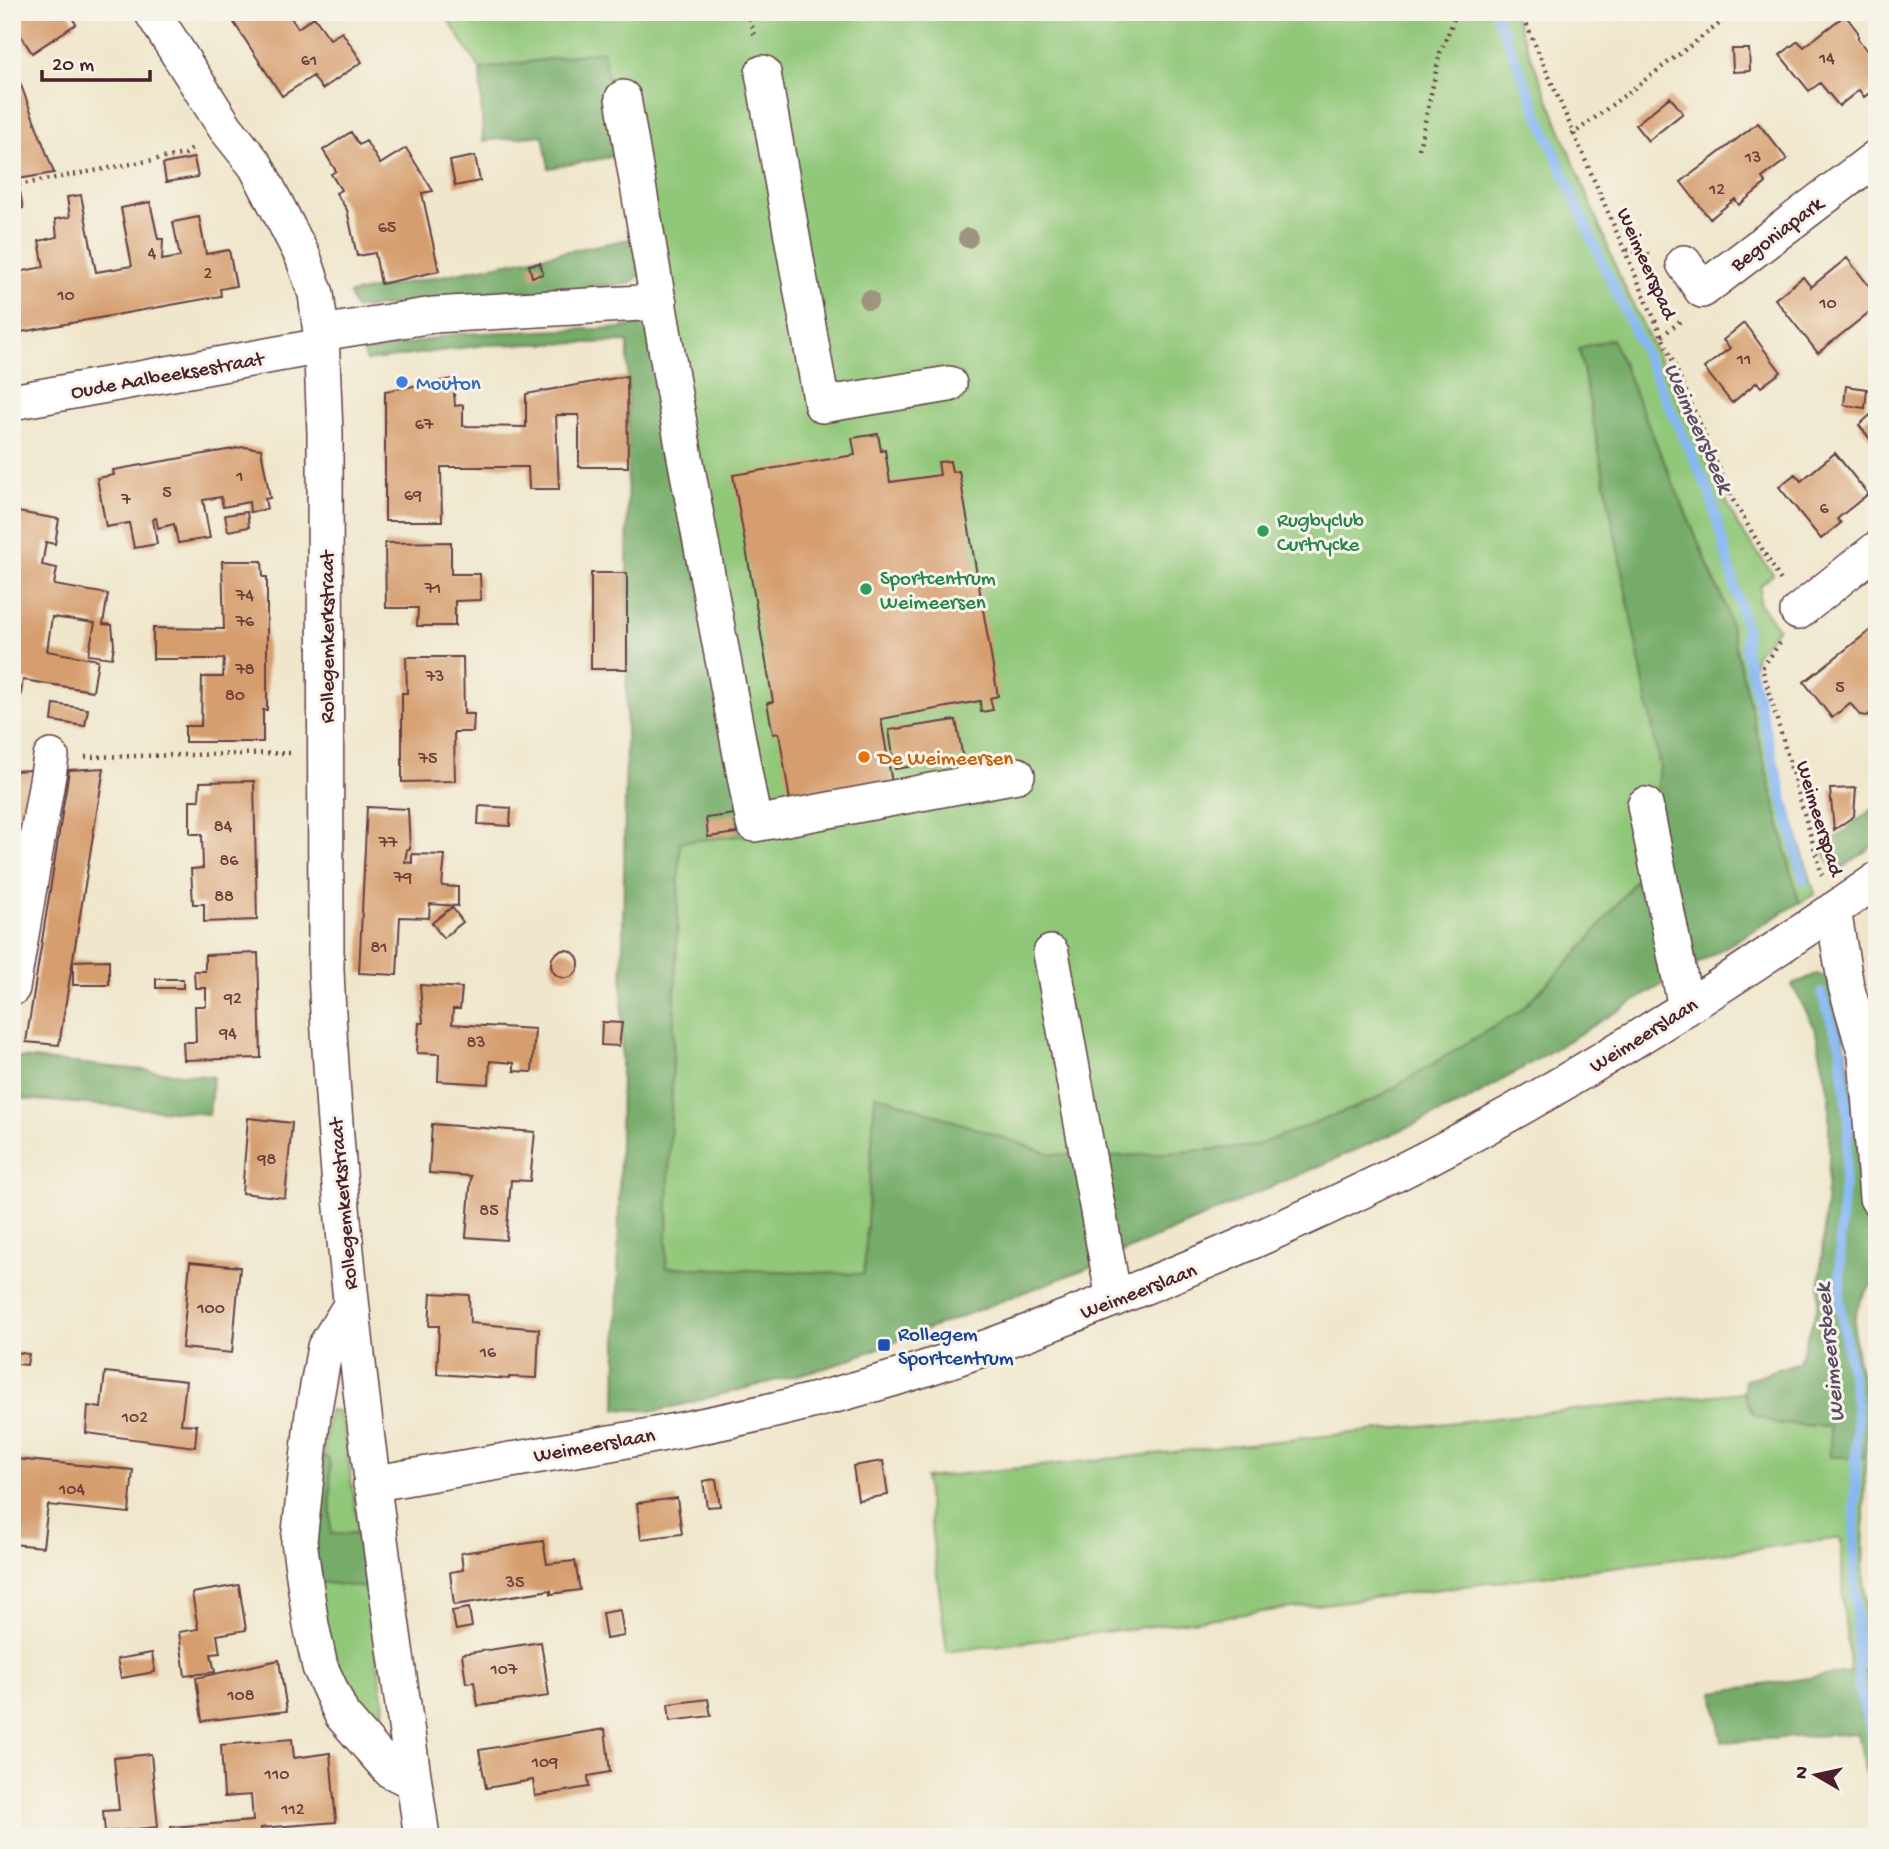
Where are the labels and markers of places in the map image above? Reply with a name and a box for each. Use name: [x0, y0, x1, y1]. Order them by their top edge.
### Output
place label: Mouton: [416, 373, 481, 398]
marker: Mouton: [394, 374, 410, 390]
place label: Rugbyclub Curtrycke: [1277, 510, 1364, 559]
marker: Rugbyclub Curtrycke: [1255, 523, 1271, 539]
place label: Sportcentrum Weimeersen: [880, 568, 996, 617]
marker: Sportcentrum Weimeersen: [858, 581, 874, 597]
place label: De Weimeersen: [876, 748, 1013, 773]
marker: De Weimeersen: [856, 749, 872, 765]
place label: Rollegem Sportcentrum: [898, 1324, 1014, 1373]
marker: Rollegem Sportcentrum: [876, 1337, 892, 1353]

